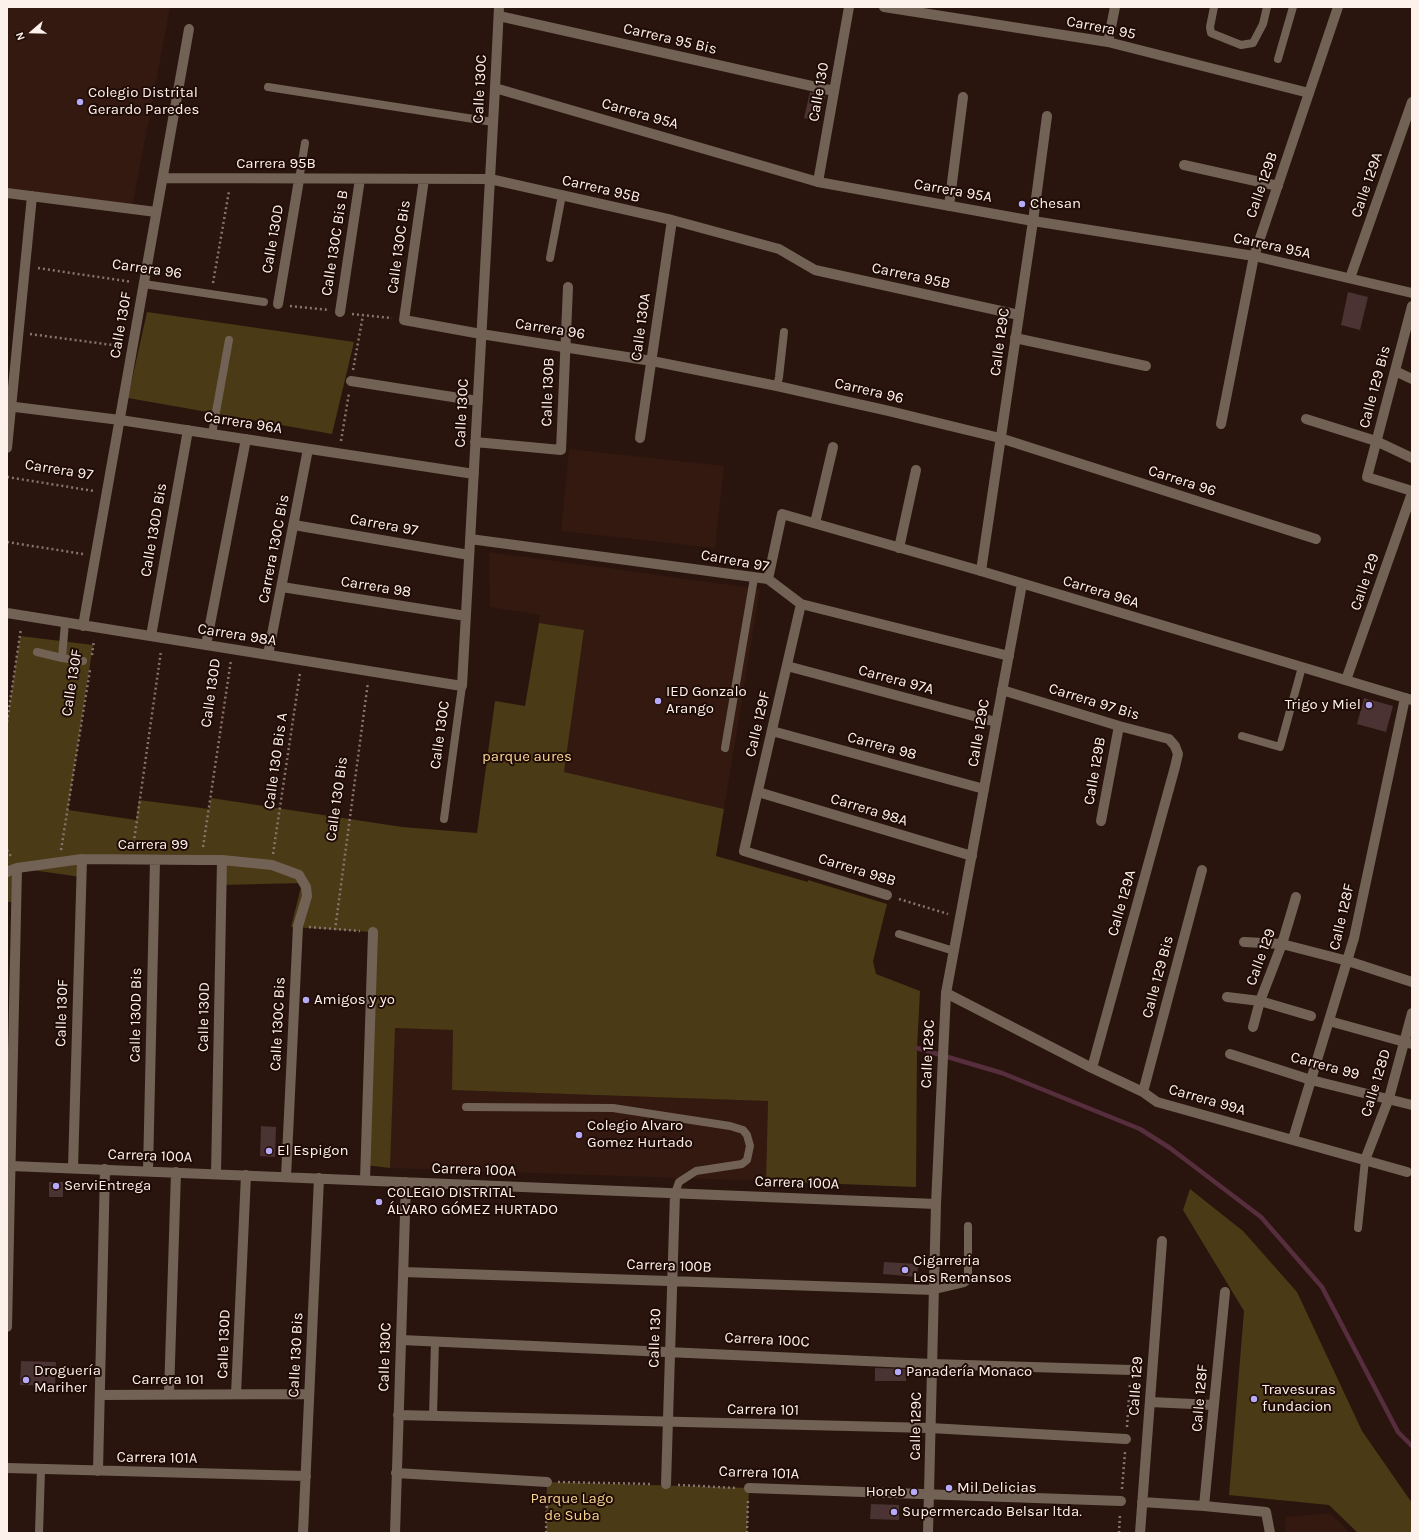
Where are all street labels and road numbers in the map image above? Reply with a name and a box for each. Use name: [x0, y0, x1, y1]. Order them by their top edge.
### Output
street label: Carrera 95: [1065, 12, 1137, 44]
street label: Carrera 95 Bis: [621, 19, 719, 59]
street label: Calle 130C: [469, 54, 491, 124]
street label: Calle 130: [805, 61, 833, 123]
street label: Carrera 95A: [600, 94, 680, 134]
street label: Calle 129B: [1242, 150, 1282, 220]
street label: Calle 129A: [1347, 150, 1387, 220]
street label: Carrera 95B: [236, 155, 316, 173]
street label: Carrera 95B: [560, 171, 642, 207]
street label: Carrera 95A: [913, 175, 993, 207]
street label: Calle 130C Bis B: [318, 189, 352, 297]
street label: Calle 130C Bis: [384, 199, 414, 295]
street label: Calle 130D: [258, 203, 288, 275]
street label: Carrera 95A: [1231, 229, 1313, 263]
street label: Carrera 96: [111, 255, 183, 283]
street label: Carrera 95B: [870, 259, 952, 293]
street label: Calle 130F: [106, 290, 136, 360]
street label: Calle 130A: [627, 292, 655, 362]
street label: Calle 129C: [986, 307, 1014, 377]
street label: Carrera 96: [514, 315, 586, 343]
street label: Calle 129 Bis: [1355, 344, 1395, 430]
street label: Calle 130B: [538, 357, 558, 427]
street label: Carrera 96: [833, 374, 905, 408]
street label: Calle 130C: [451, 378, 473, 448]
street label: Carrera 96A: [203, 408, 283, 438]
street label: Carrera 97: [24, 456, 94, 484]
street label: Carrera 96: [1146, 462, 1218, 500]
street label: Calle 130D Bis: [137, 482, 171, 578]
street label: Carrera 130C Bis: [255, 493, 293, 605]
street label: Carrera 97: [348, 510, 420, 540]
street label: Carrera 97: [699, 546, 771, 576]
street label: Calle 129: [1347, 551, 1383, 613]
street label: Carrera 96A: [1061, 572, 1141, 612]
street label: Carrera 98: [339, 573, 413, 601]
street label: Carrera 98A: [196, 620, 278, 650]
street label: Calle 130F: [58, 648, 86, 718]
street label: Calle 130D: [197, 657, 225, 729]
street label: Carrera 97A: [856, 661, 936, 699]
street label: Carrera 97 Bis: [1046, 680, 1142, 724]
street label: Calle 129F: [742, 689, 774, 759]
street label: Calle 129C: [964, 698, 994, 768]
street label: Calle 130C: [426, 700, 454, 770]
street label: Calle 130 Bis A: [260, 712, 292, 810]
street label: Carrera 98: [845, 728, 919, 764]
street label: Calle 129B: [1080, 736, 1110, 806]
street label: Calle 130 Bis: [322, 756, 352, 842]
street label: Carrera 98A: [828, 790, 910, 830]
street label: Carrera 99: [118, 836, 188, 854]
street label: Carrera 98B: [816, 850, 898, 890]
street label: Calle 129A: [1104, 868, 1140, 938]
street label: Calle 128F: [1326, 882, 1358, 952]
street label: Calle 129: [1242, 926, 1280, 988]
street label: Calle 129 Bis: [1138, 934, 1178, 1020]
street label: Calle 130D Bis: [126, 967, 146, 1063]
street label: Calle 130C Bis: [267, 976, 289, 1072]
street label: Calle 130F: [52, 979, 72, 1047]
street label: Calle 130D: [194, 982, 214, 1052]
street label: Calle 129C: [917, 1019, 939, 1089]
street label: Calle 128D: [1357, 1047, 1395, 1119]
street label: Carrera 99: [1289, 1048, 1361, 1084]
street label: Carrera 99A: [1166, 1080, 1248, 1120]
street label: Carrera 100A: [107, 1146, 193, 1166]
street label: Carrera 100A: [431, 1160, 517, 1180]
street label: Carrera 100A: [754, 1173, 840, 1193]
street label: Carrera 100B: [626, 1256, 712, 1276]
street label: Calle 130: [645, 1308, 665, 1368]
street label: Calle 130D: [214, 1309, 234, 1379]
street label: Calle 130 Bis: [285, 1312, 307, 1398]
street label: Calle 130C: [375, 1322, 395, 1392]
street label: Carrera 100C: [724, 1329, 810, 1351]
street label: Calle 129: [1125, 1356, 1147, 1416]
street label: Calle 128F: [1188, 1363, 1212, 1433]
street label: Carrera 101: [132, 1371, 204, 1389]
street label: Calle 129C: [906, 1392, 926, 1460]
street label: Carrera 101: [727, 1400, 799, 1420]
street label: Carrera 101A: [117, 1448, 197, 1468]
street label: Carrera 101A: [718, 1463, 800, 1483]

